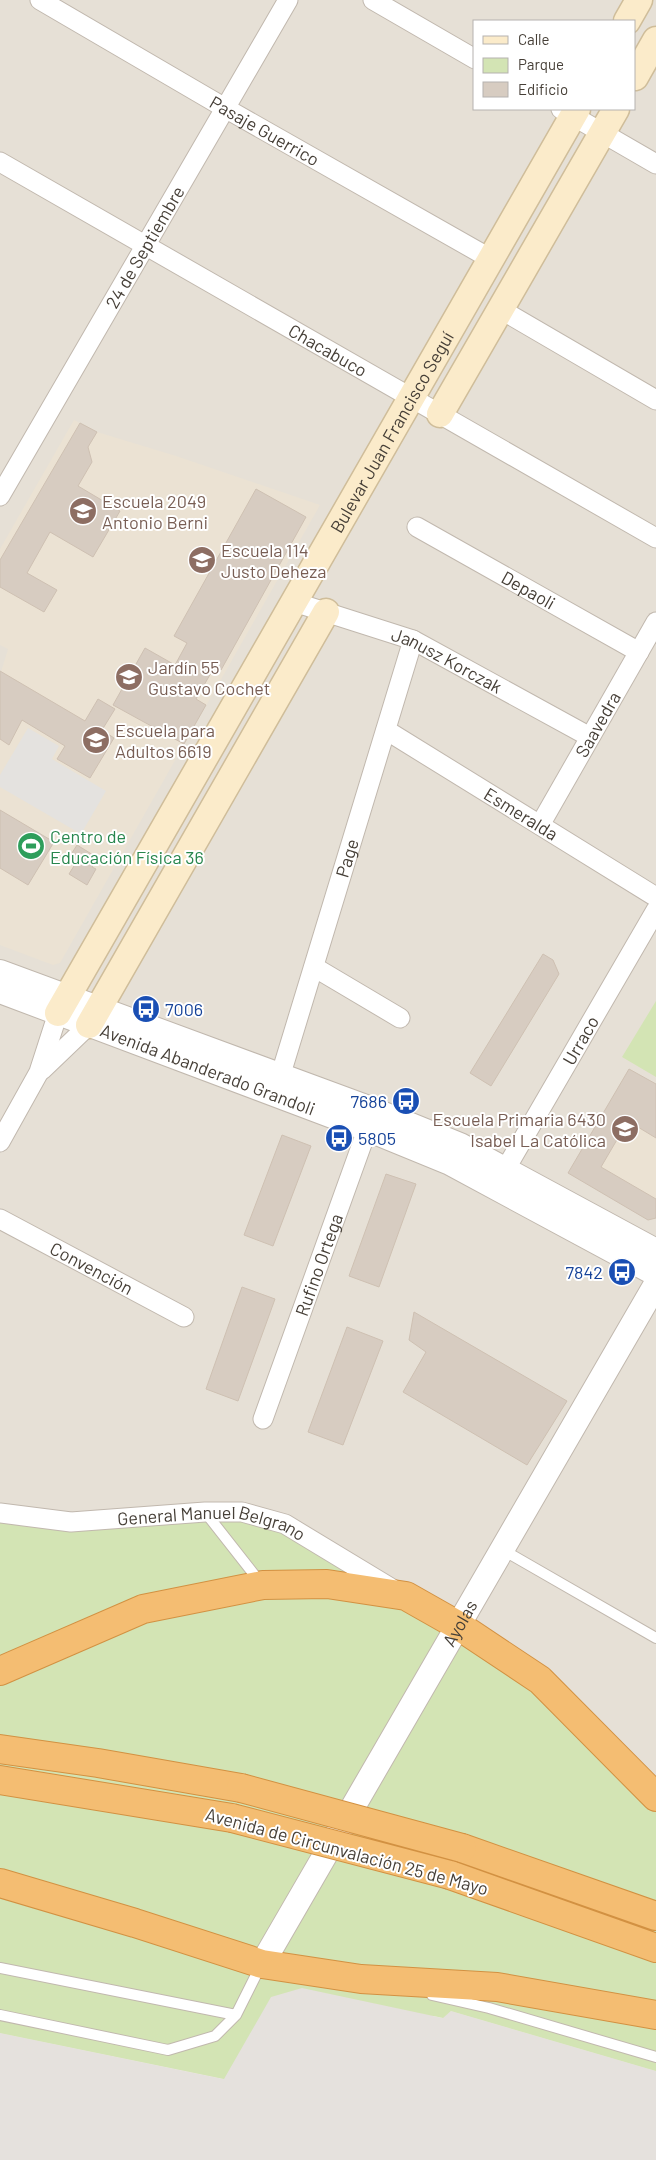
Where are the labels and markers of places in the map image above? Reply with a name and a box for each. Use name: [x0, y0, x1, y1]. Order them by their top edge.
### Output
place label: Escuela 2049 Antonio Berni: [102, 490, 208, 533]
school or university icon: Escuela 2049 Antonio Berni: [68, 496, 98, 526]
place label: Escuela 114 Justo Deheza: [221, 539, 326, 582]
school or university icon: Escuela 114 Justo Deheza: [187, 545, 217, 575]
place label: Jardín 55 Gustavo Cochet: [148, 656, 270, 699]
school or university icon: Jardín 55 Gustavo Cochet: [114, 662, 144, 692]
place label: Escuela para Adultos 6619: [115, 719, 215, 762]
school or university icon: Escuela para Adultos 6619: [81, 725, 111, 755]
place label: Centro de Educación Física 36: [50, 825, 204, 868]
sports icon: Centro de Educación Física 36: [16, 831, 46, 861]
bus stop icon: 7006: [131, 994, 161, 1024]
place label: 7006: [165, 998, 203, 1020]
bus stop icon: 7686: [391, 1086, 421, 1116]
place label: 7686: [351, 1090, 387, 1112]
place label: Escuela Primaria 6430 Isabel La Católica: [432, 1108, 606, 1151]
school or university icon: Escuela Primaria 6430 Isabel La Católica: [610, 1114, 640, 1144]
bus stop icon: 5805: [324, 1123, 354, 1153]
place label: 5805: [358, 1127, 396, 1149]
bus stop icon: 7842: [607, 1257, 637, 1287]
place label: 7842: [566, 1261, 603, 1283]

